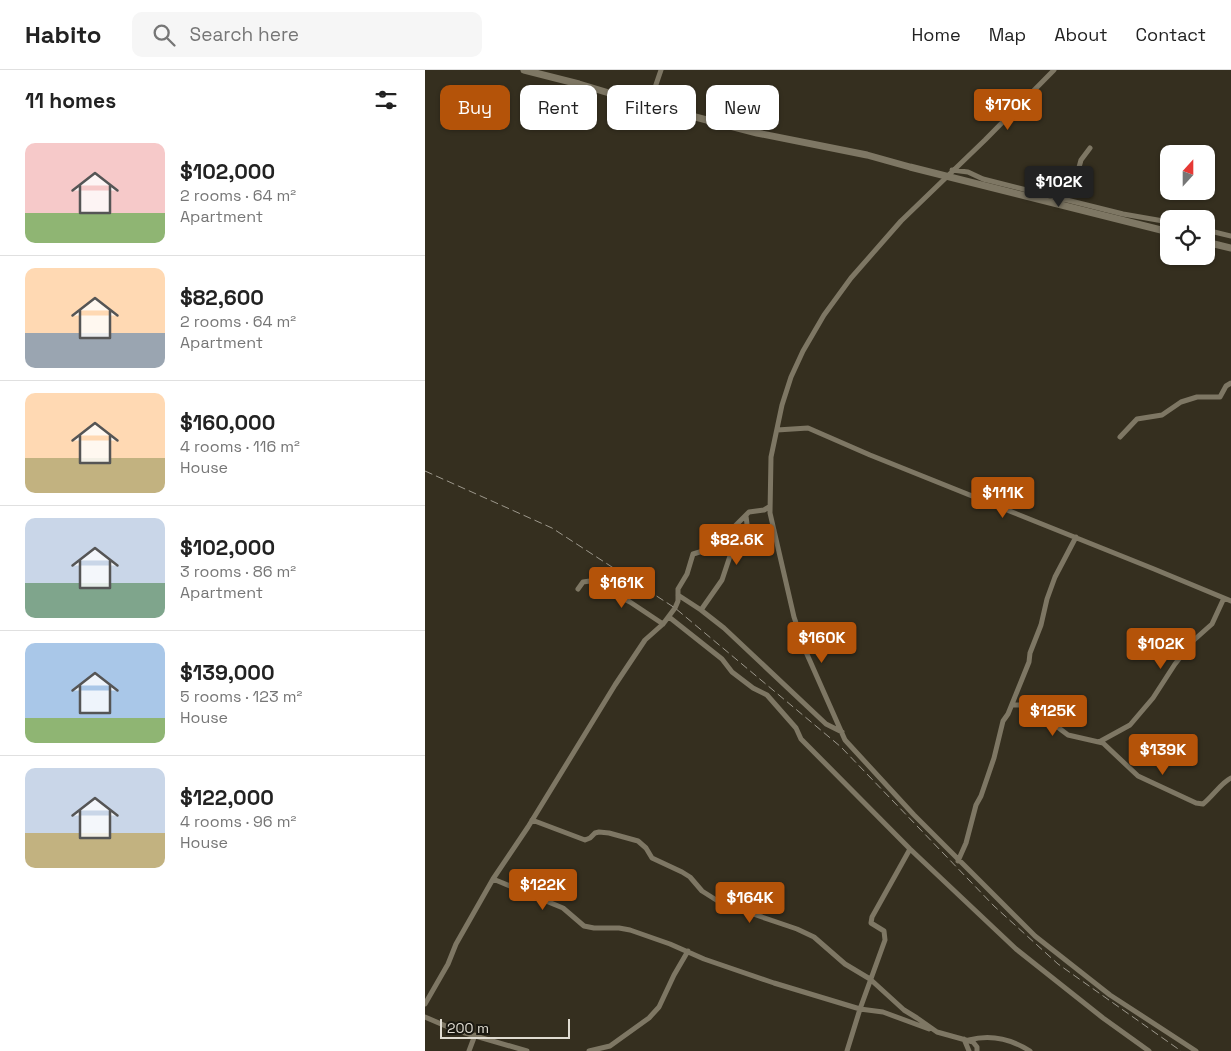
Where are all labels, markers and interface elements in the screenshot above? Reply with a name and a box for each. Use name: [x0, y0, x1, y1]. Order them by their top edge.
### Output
search box: [132, 12, 482, 57]
text: Habito: [25, 19, 102, 50]
icon: search: [150, 21, 178, 49]
text: Search here: [190, 22, 299, 47]
text: Home: [912, 23, 961, 46]
text: Map: [989, 23, 1026, 46]
text: About: [1054, 23, 1108, 46]
text: Contact: [1136, 23, 1206, 46]
chip: Buy: [440, 85, 510, 130]
chip: Rent: [520, 85, 597, 130]
chip: Filters: [607, 85, 696, 130]
chip: New: [706, 85, 779, 130]
icon: filters: [372, 86, 400, 114]
text: 11 homes: [25, 87, 116, 114]
pin: $170K: [973, 88, 1043, 131]
text: $170K: [985, 94, 1031, 115]
north arrow: [1160, 145, 1215, 200]
map controls: [1160, 145, 1215, 265]
text: $102,000: [180, 158, 275, 185]
icon: home: [65, 163, 125, 223]
pin: $102K: [1024, 166, 1094, 208]
text: $102K: [1036, 171, 1082, 192]
text: 2 rooms · 64 m²: [180, 185, 296, 206]
text: Apartment: [180, 206, 263, 227]
button: locate: [1160, 210, 1215, 265]
text: $82,600: [180, 284, 264, 311]
icon: home: [65, 288, 125, 348]
text: 2 rooms · 64 m²: [180, 311, 296, 332]
text: Apartment: [180, 332, 263, 353]
text: $160,000: [180, 409, 275, 436]
icon: home: [65, 413, 125, 473]
text: 4 rooms · 116 m²: [180, 436, 300, 457]
text: House: [180, 457, 228, 478]
pin: $111K: [968, 476, 1038, 519]
text: $111K: [982, 482, 1024, 503]
pin: $82.6K: [696, 524, 778, 566]
text: $82.6K: [710, 529, 764, 550]
text: $102,000: [180, 534, 275, 561]
icon: home: [65, 538, 125, 598]
text: 3 rooms · 86 m²: [180, 561, 296, 582]
pin: $161K: [587, 566, 657, 609]
text: $161K: [600, 572, 644, 593]
text: Apartment: [180, 582, 263, 603]
pin: $160K: [787, 622, 857, 664]
text: $160K: [798, 627, 846, 648]
pin: $102K: [1126, 628, 1196, 670]
text: $102K: [1138, 633, 1184, 654]
text: $139,000: [180, 659, 275, 686]
icon: home: [65, 663, 125, 723]
text: 5 rooms · 123 m²: [180, 686, 302, 707]
pin: $125K: [1018, 694, 1088, 737]
text: $125K: [1030, 700, 1076, 721]
text: House: [180, 707, 228, 728]
pin: $139K: [1128, 734, 1198, 776]
text: $139K: [1140, 739, 1186, 760]
text: $122,000: [180, 784, 274, 811]
icon: home: [65, 788, 125, 848]
text: 4 rooms · 96 m²: [180, 811, 296, 832]
text: House: [180, 832, 228, 853]
pin: $122K: [508, 868, 578, 911]
text: $122K: [520, 874, 566, 895]
pin: $164K: [715, 882, 785, 924]
text: $164K: [726, 887, 774, 908]
scale bar: [440, 1016, 570, 1039]
text: 200 m: [447, 1019, 489, 1037]

